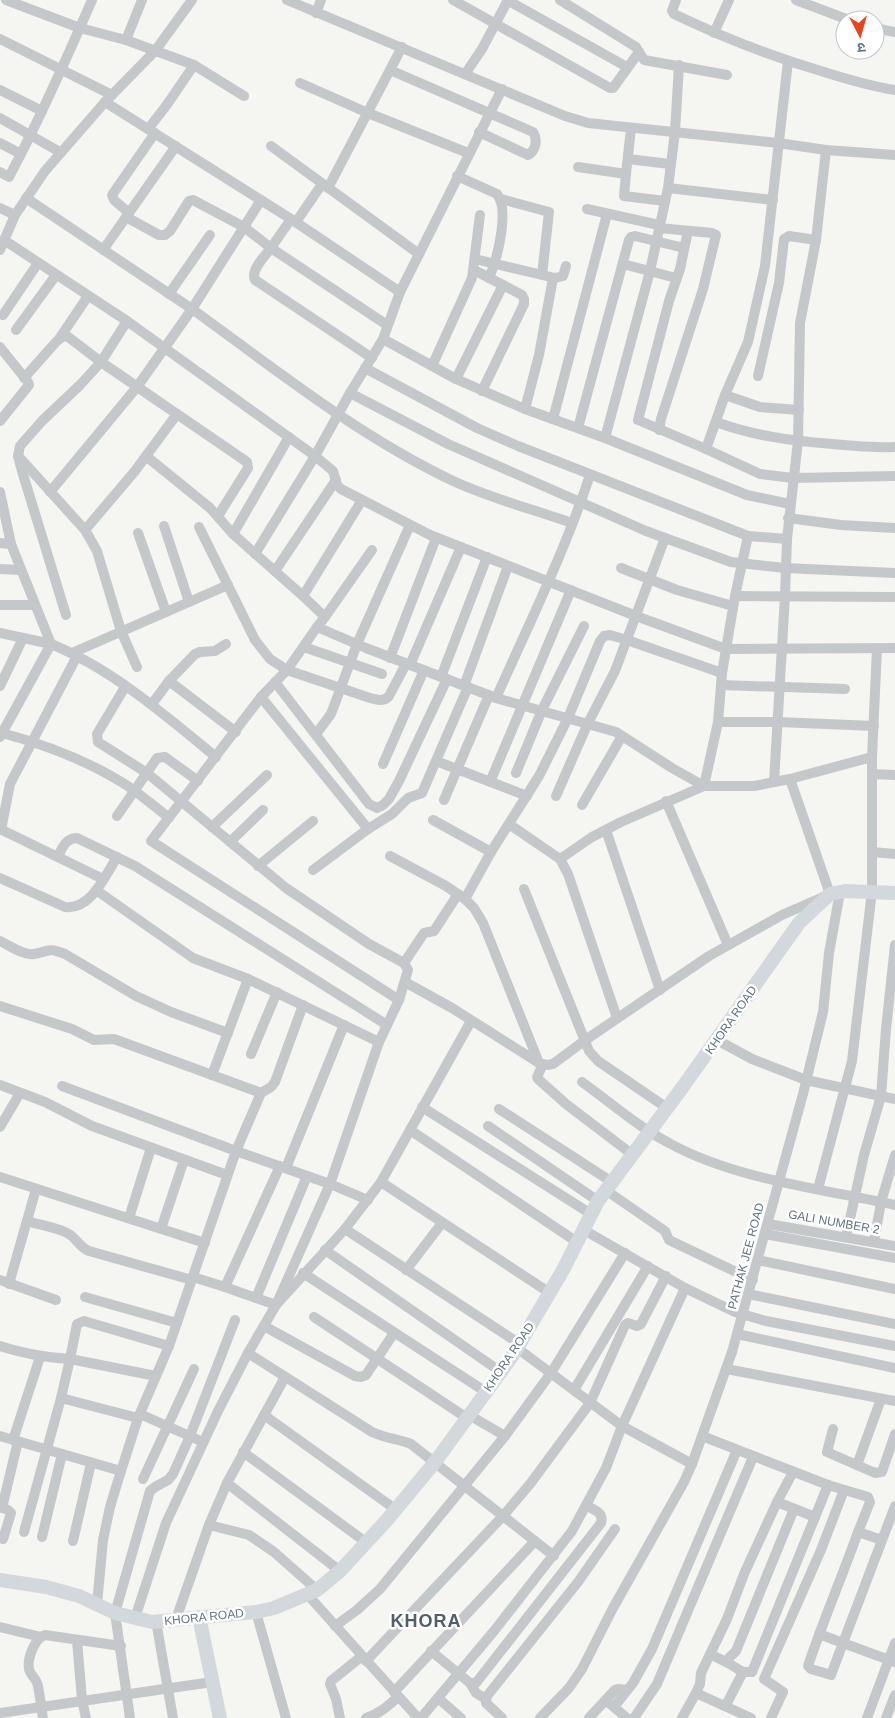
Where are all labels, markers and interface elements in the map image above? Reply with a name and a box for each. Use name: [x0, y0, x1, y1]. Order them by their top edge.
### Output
north arrow: [835, 10, 885, 60]
text: उ: [856, 40, 866, 56]
street label: KHORA ROAD: [702, 983, 760, 1057]
street label: PATHAK JEE ROAD: [725, 1201, 767, 1311]
street label: GALI NUMBER 2: [787, 1207, 881, 1237]
street label: KHORA ROAD: [481, 1320, 537, 1394]
street label: KHORA ROAD: [163, 1606, 245, 1628]
district label: KHORA: [391, 1611, 462, 1631]

